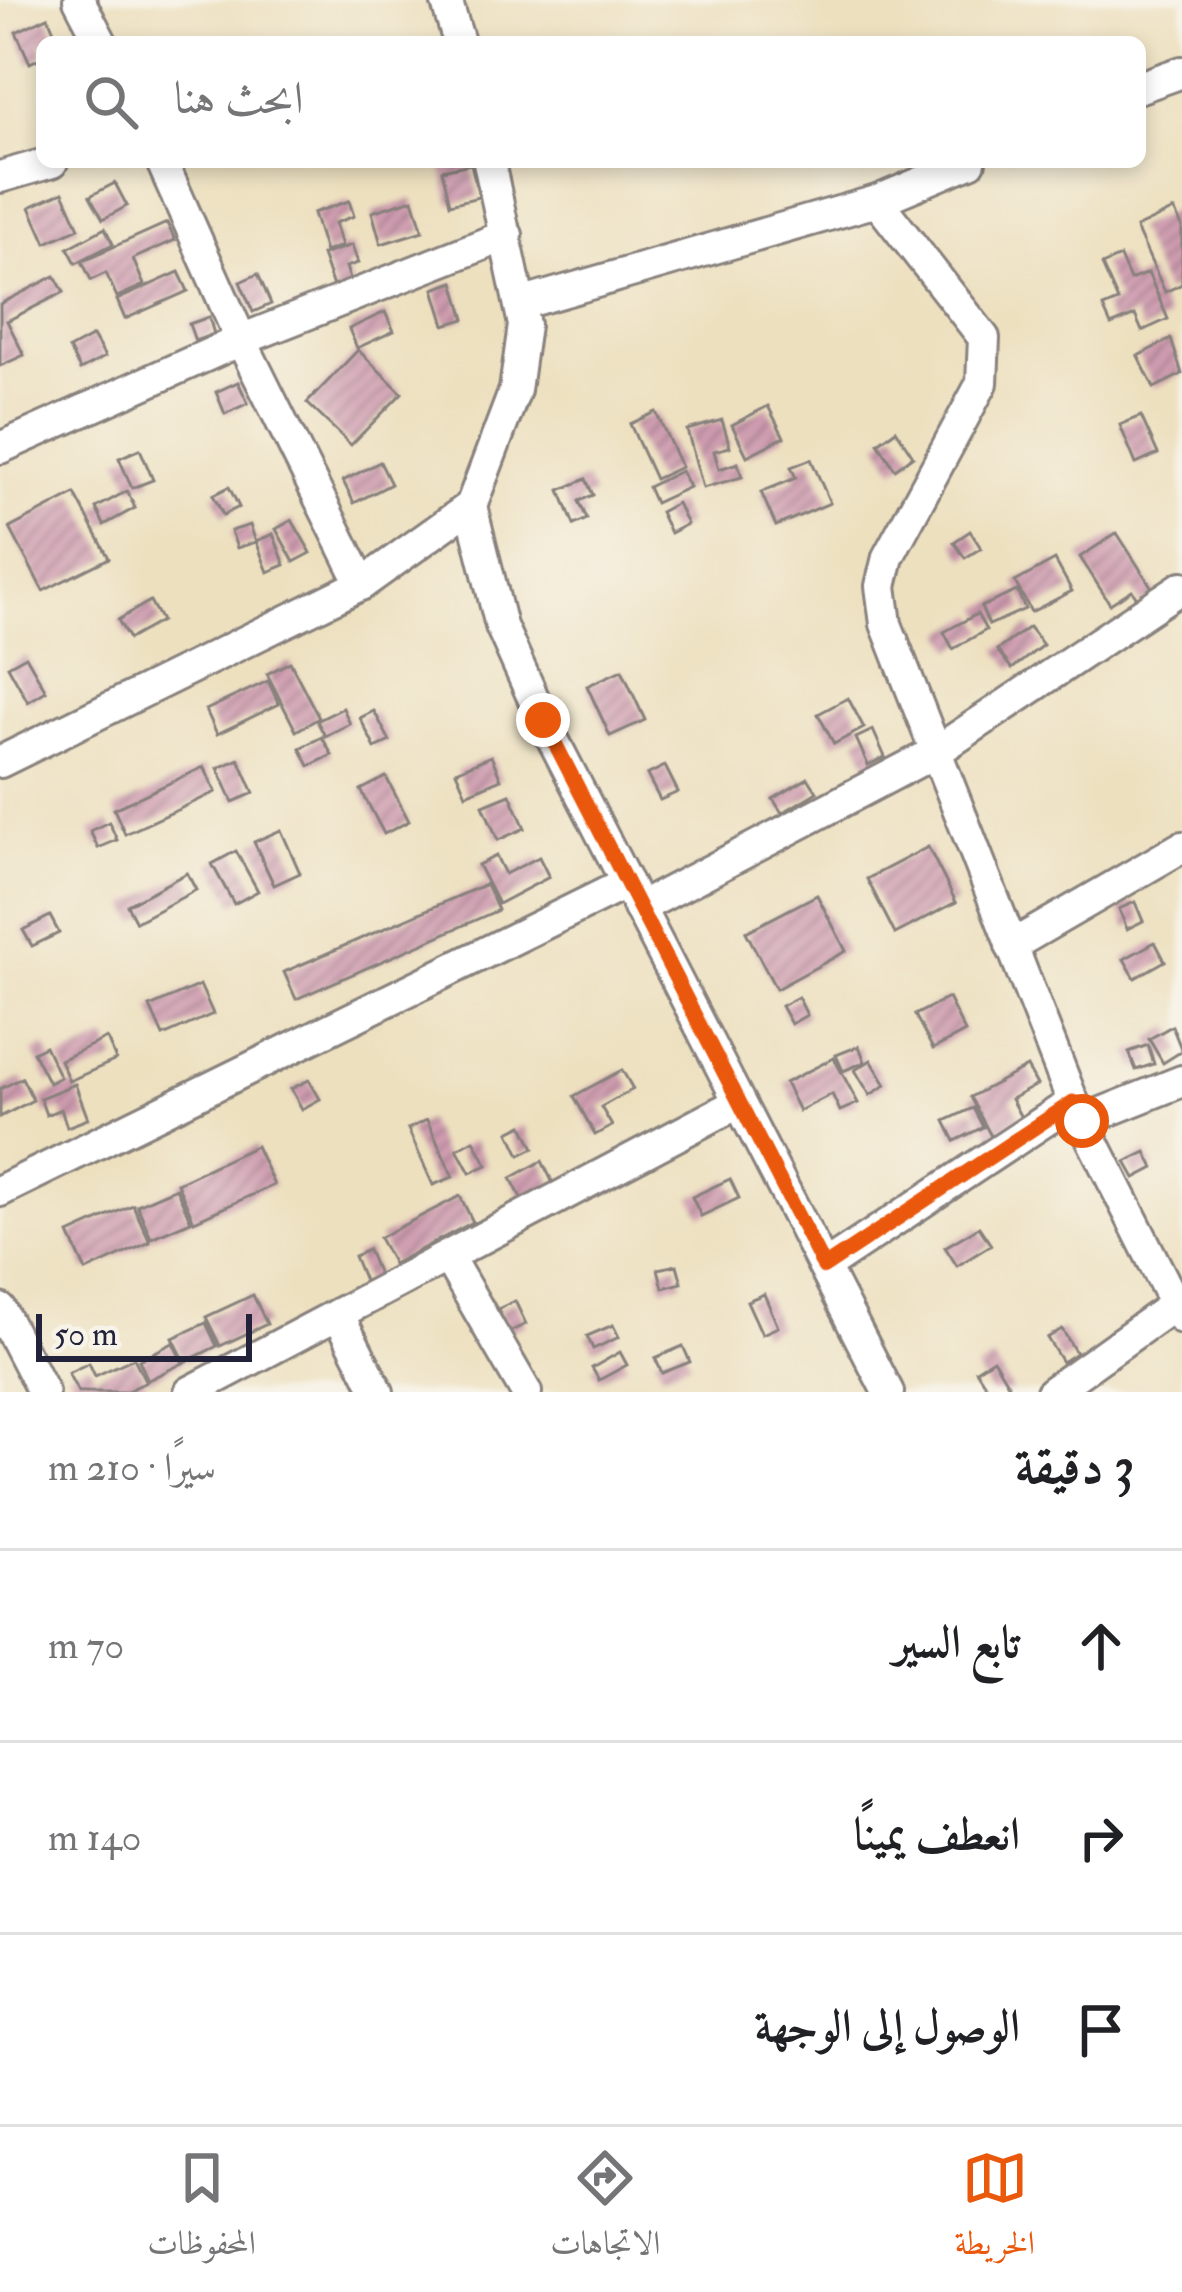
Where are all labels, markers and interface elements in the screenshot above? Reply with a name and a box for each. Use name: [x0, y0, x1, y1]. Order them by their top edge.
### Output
search box: [36, 36, 1146, 168]
icon: search: [78, 69, 144, 135]
text: ابحث هنا: [174, 71, 304, 127]
route end: [516, 693, 570, 747]
route start: [1055, 1094, 1109, 1148]
scale bar: [36, 1308, 252, 1361]
text: 50 m: [54, 1314, 118, 1355]
text: 3 دقيقة: [1015, 1435, 1134, 1499]
text: سيرًا · 210 m: [48, 1443, 216, 1492]
icon: ahead: [1068, 1613, 1134, 1679]
text: تابع السير: [893, 1615, 1020, 1671]
text: 70 m: [48, 1621, 124, 1670]
icon: right: [1068, 1805, 1134, 1871]
text: انعطف يمينًا: [854, 1807, 1020, 1863]
text: 140 m: [48, 1813, 141, 1862]
icon: arrive: [1068, 1997, 1134, 2063]
text: الوصول إلى الوجهة: [755, 1999, 1020, 2055]
tab: المحفوظات: [147, 2145, 256, 2275]
tab: الاتجاهات: [550, 2145, 660, 2275]
tab: الخريطة: [955, 2145, 1035, 2275]

